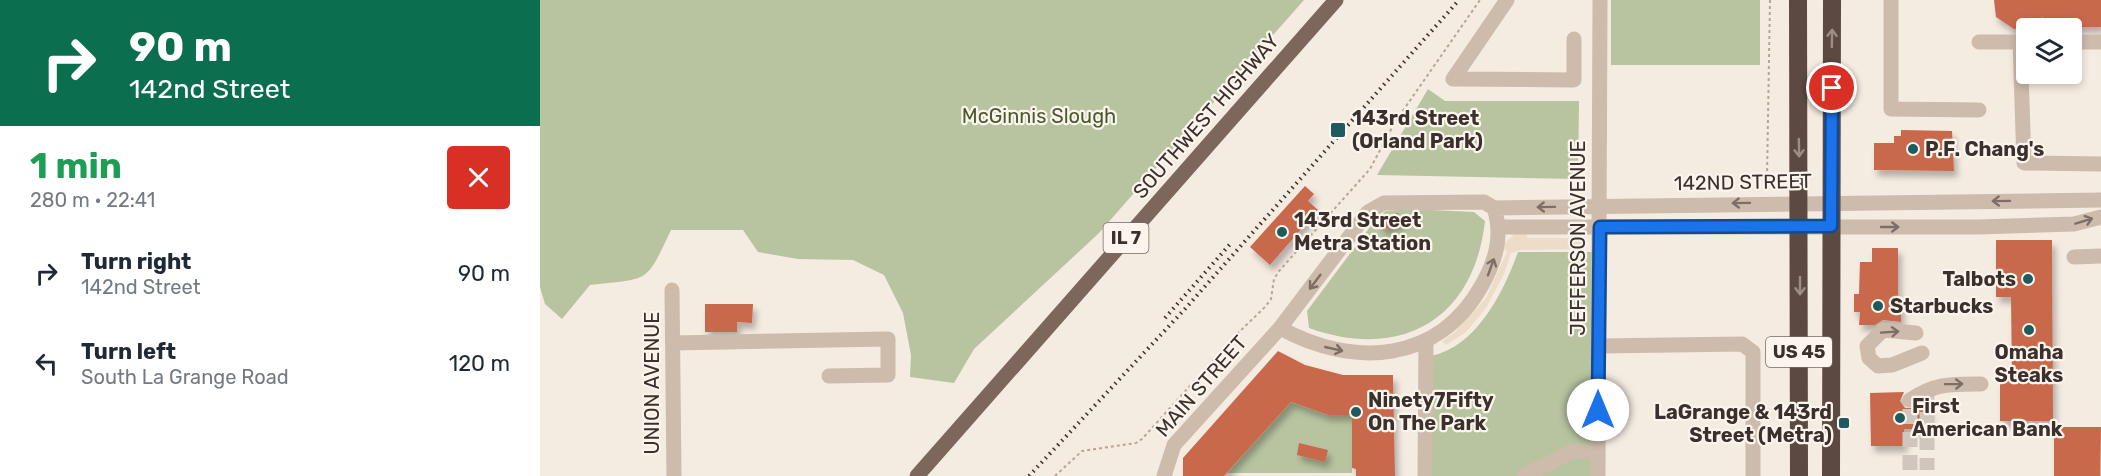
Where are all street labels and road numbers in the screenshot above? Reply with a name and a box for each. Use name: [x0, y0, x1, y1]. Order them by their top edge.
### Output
street label: SOUTHWEST HIGHWAY: [1128, 29, 1284, 203]
street label: JEFFERSON AVENUE: [1566, 140, 1590, 336]
street label: 142ND STREET: [1674, 169, 1813, 195]
road number: IL 7: [1104, 223, 1148, 253]
street label: UNION AVENUE: [640, 312, 664, 454]
street label: MAIN STREET: [1151, 330, 1252, 442]
road number: US 45: [1766, 337, 1832, 367]

